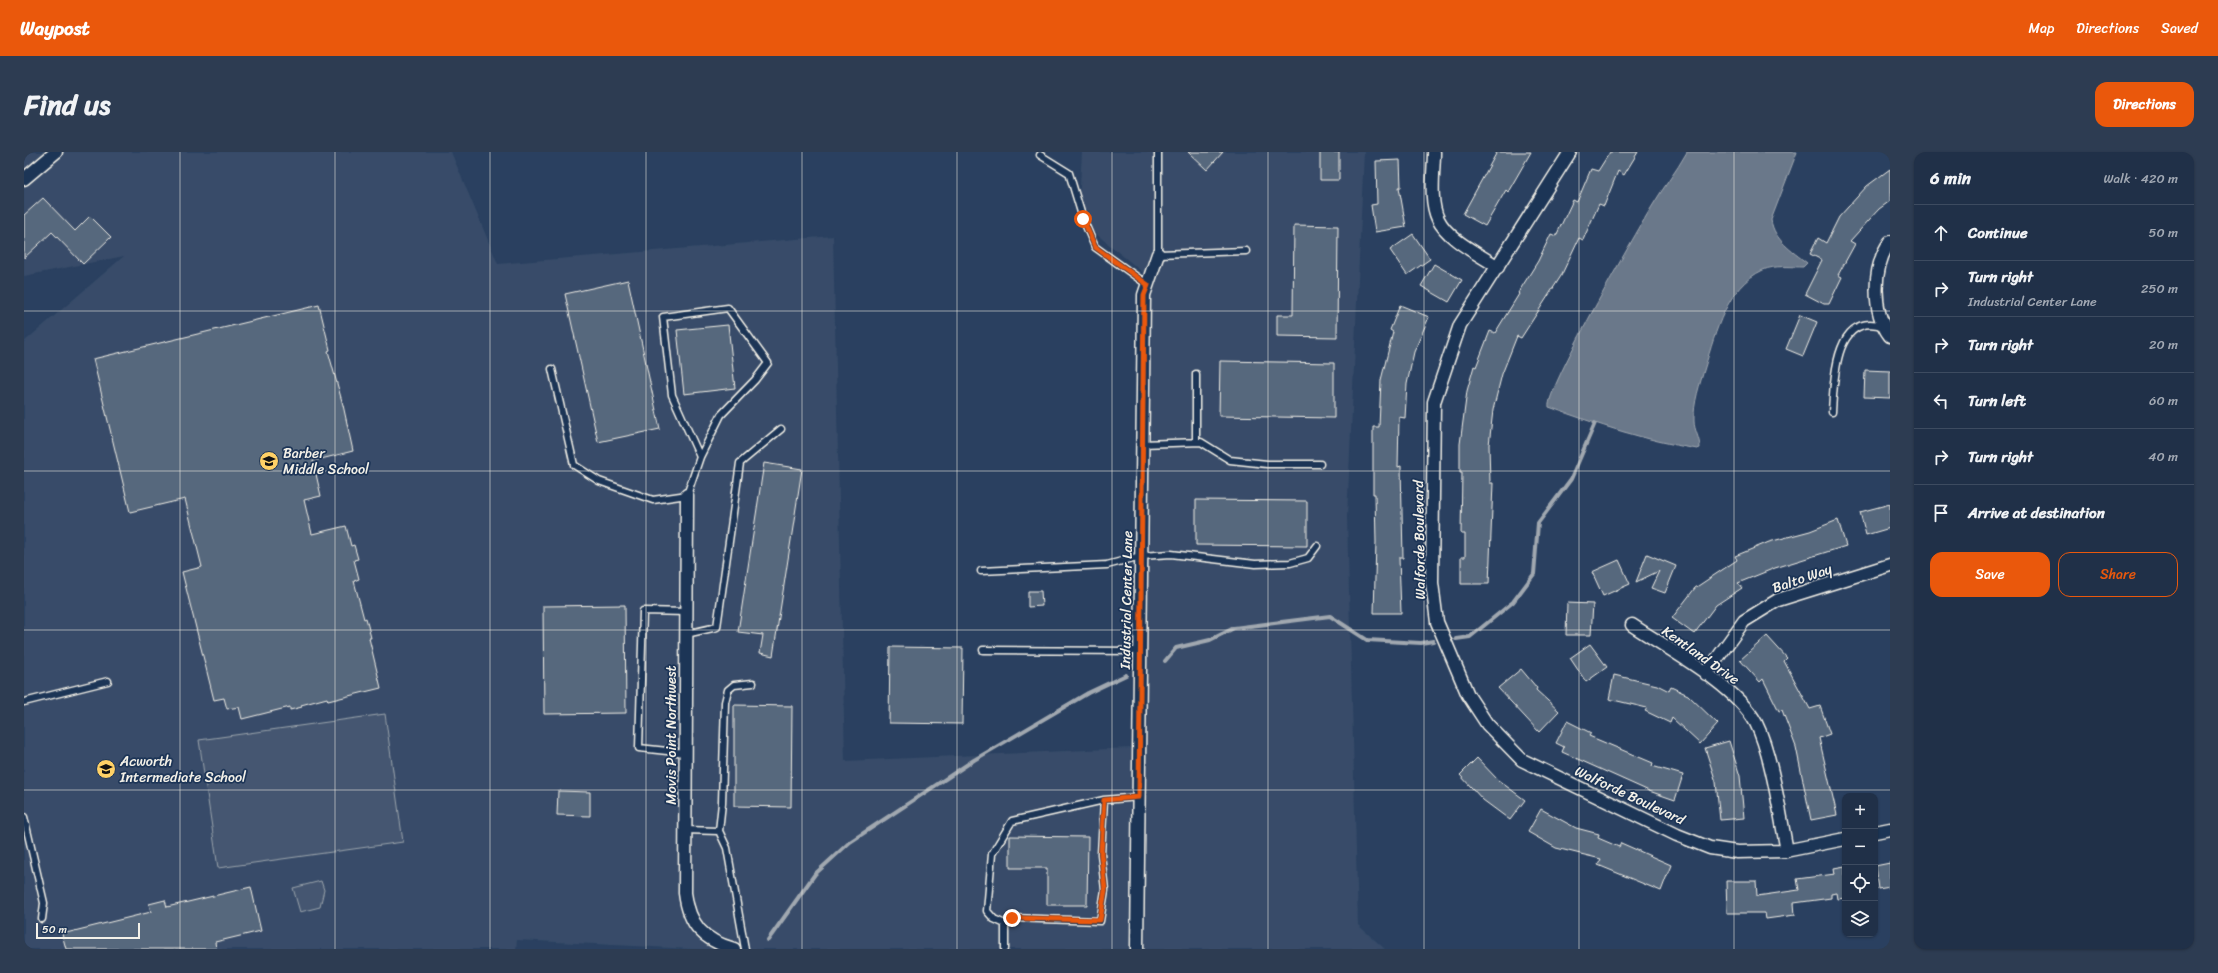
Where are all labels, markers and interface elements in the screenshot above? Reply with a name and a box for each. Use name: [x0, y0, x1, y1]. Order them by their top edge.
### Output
text: Waypost: [20, 12, 90, 45]
text: Map: [2028, 16, 2054, 41]
text: Directions: [2076, 16, 2139, 41]
text: Saved: [2161, 16, 2198, 41]
text: Find us: [24, 80, 111, 129]
button: Directions: [2095, 82, 2194, 127]
text: 6 min: [1930, 163, 1971, 193]
text: Walk · 420 m: [2103, 167, 2178, 190]
route start: [1074, 210, 1092, 228]
text: Continue: [1968, 220, 2028, 246]
text: 50 m: [2148, 221, 2178, 244]
icon: ahead: [1930, 222, 1952, 244]
text: Turn right: [1968, 264, 2033, 290]
text: 250 m: [2141, 277, 2178, 300]
icon: right: [1930, 278, 1952, 300]
text: Industrial Center Lane: [1968, 290, 2097, 313]
text: Turn right: [1968, 332, 2033, 358]
text: 20 m: [2149, 333, 2178, 356]
icon: right: [1930, 334, 1952, 356]
text: Turn left: [1968, 388, 2026, 414]
text: 60 m: [2149, 389, 2178, 412]
icon: left: [1930, 390, 1952, 412]
place label: Barber Middle School: [283, 441, 370, 482]
text: Turn right: [1968, 444, 2033, 470]
text: 40 m: [2148, 445, 2178, 468]
icon: right: [1930, 446, 1952, 468]
school or university icon: Barber Middle School: [258, 450, 280, 472]
street label: Walforde Boulevard: [1406, 478, 1433, 600]
text: Arrive at destination: [1968, 500, 2105, 526]
icon: arrive: [1930, 502, 1952, 524]
street label: Industrial Center Lane: [1113, 531, 1140, 670]
button: Save: [1930, 552, 2050, 597]
button: Share: [2058, 552, 2178, 597]
street label: Balto Way: [1769, 556, 1836, 600]
street label: Kentland Drive: [1656, 619, 1745, 692]
street label: Movis Point Northwest: [659, 665, 684, 805]
place label: Acworth Intermediate School: [119, 749, 247, 790]
school or university icon: Acworth Intermediate School: [95, 758, 117, 780]
street label: Walforde Boulevard: [1570, 759, 1691, 833]
map controls: [1842, 793, 1878, 937]
button: +: [1842, 793, 1878, 829]
button: −: [1842, 829, 1878, 865]
button: locate: [1842, 865, 1878, 901]
button: layers: [1842, 901, 1878, 937]
route end: [1003, 909, 1021, 927]
text: 50 m: [42, 920, 67, 939]
scale bar: [36, 921, 140, 940]

